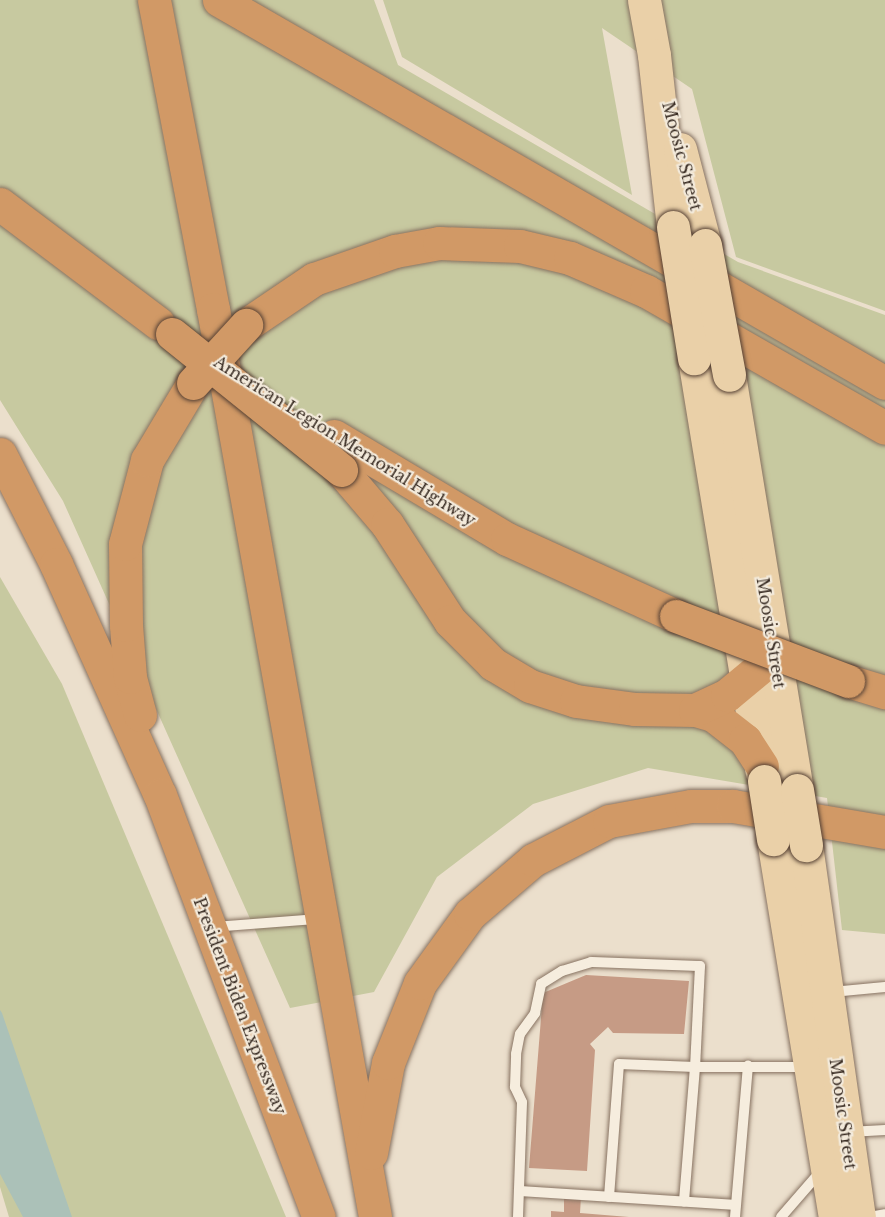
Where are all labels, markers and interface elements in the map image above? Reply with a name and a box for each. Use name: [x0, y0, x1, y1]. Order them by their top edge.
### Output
street label: Moosic Street: [658, 99, 706, 213]
street label: American Legion Memorial Highway: [211, 352, 479, 530]
street label: Moosic Street: [753, 576, 789, 690]
street label: President Biden Expressway: [190, 895, 290, 1117]
street label: Moosic Street: [826, 1057, 860, 1171]

